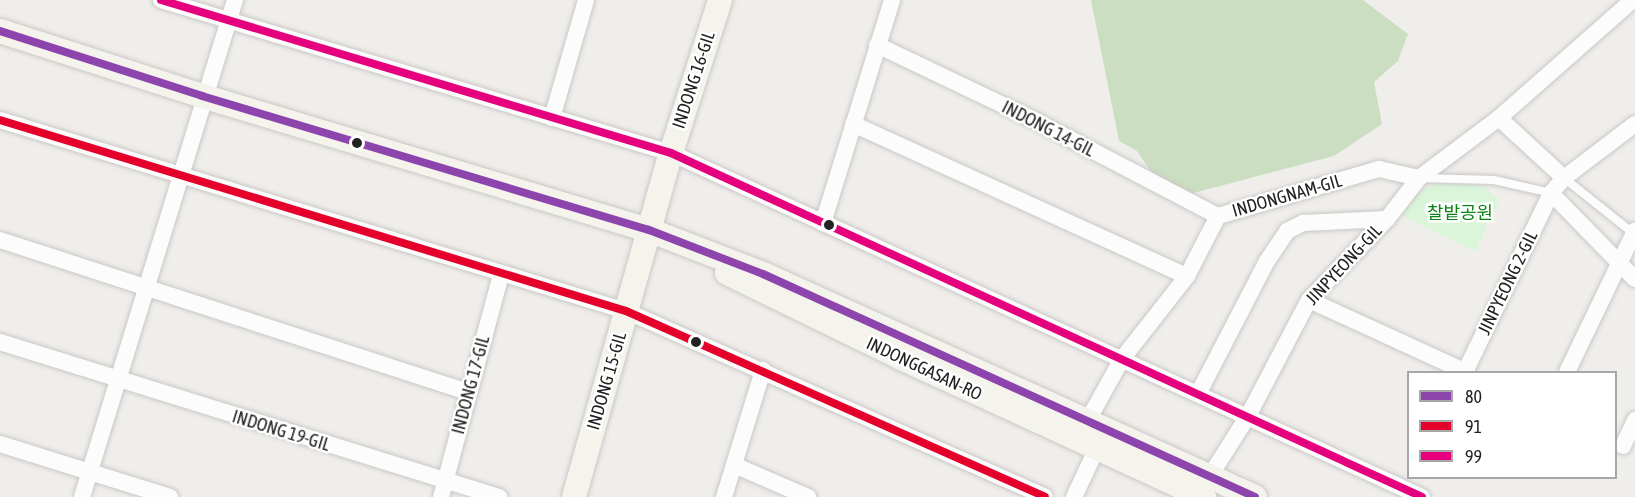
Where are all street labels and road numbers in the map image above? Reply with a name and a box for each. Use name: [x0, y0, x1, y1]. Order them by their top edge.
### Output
street label: INDONG 16-GIL: [668, 29, 720, 131]
street label: INDONG 14-GIL: [998, 96, 1098, 162]
street label: INDONGNAM-GIL: [1230, 170, 1344, 222]
street label: JINPYEONG-GIL: [1301, 220, 1387, 310]
street label: JINPYEONG 2-GIL: [1474, 228, 1542, 338]
street label: INDONG 15-GIL: [583, 330, 631, 432]
street label: INDONG 17-GIL: [448, 333, 494, 437]
street label: INDONGGASAN-RO: [863, 333, 985, 405]
street label: INDONG 19-GIL: [230, 406, 332, 456]

